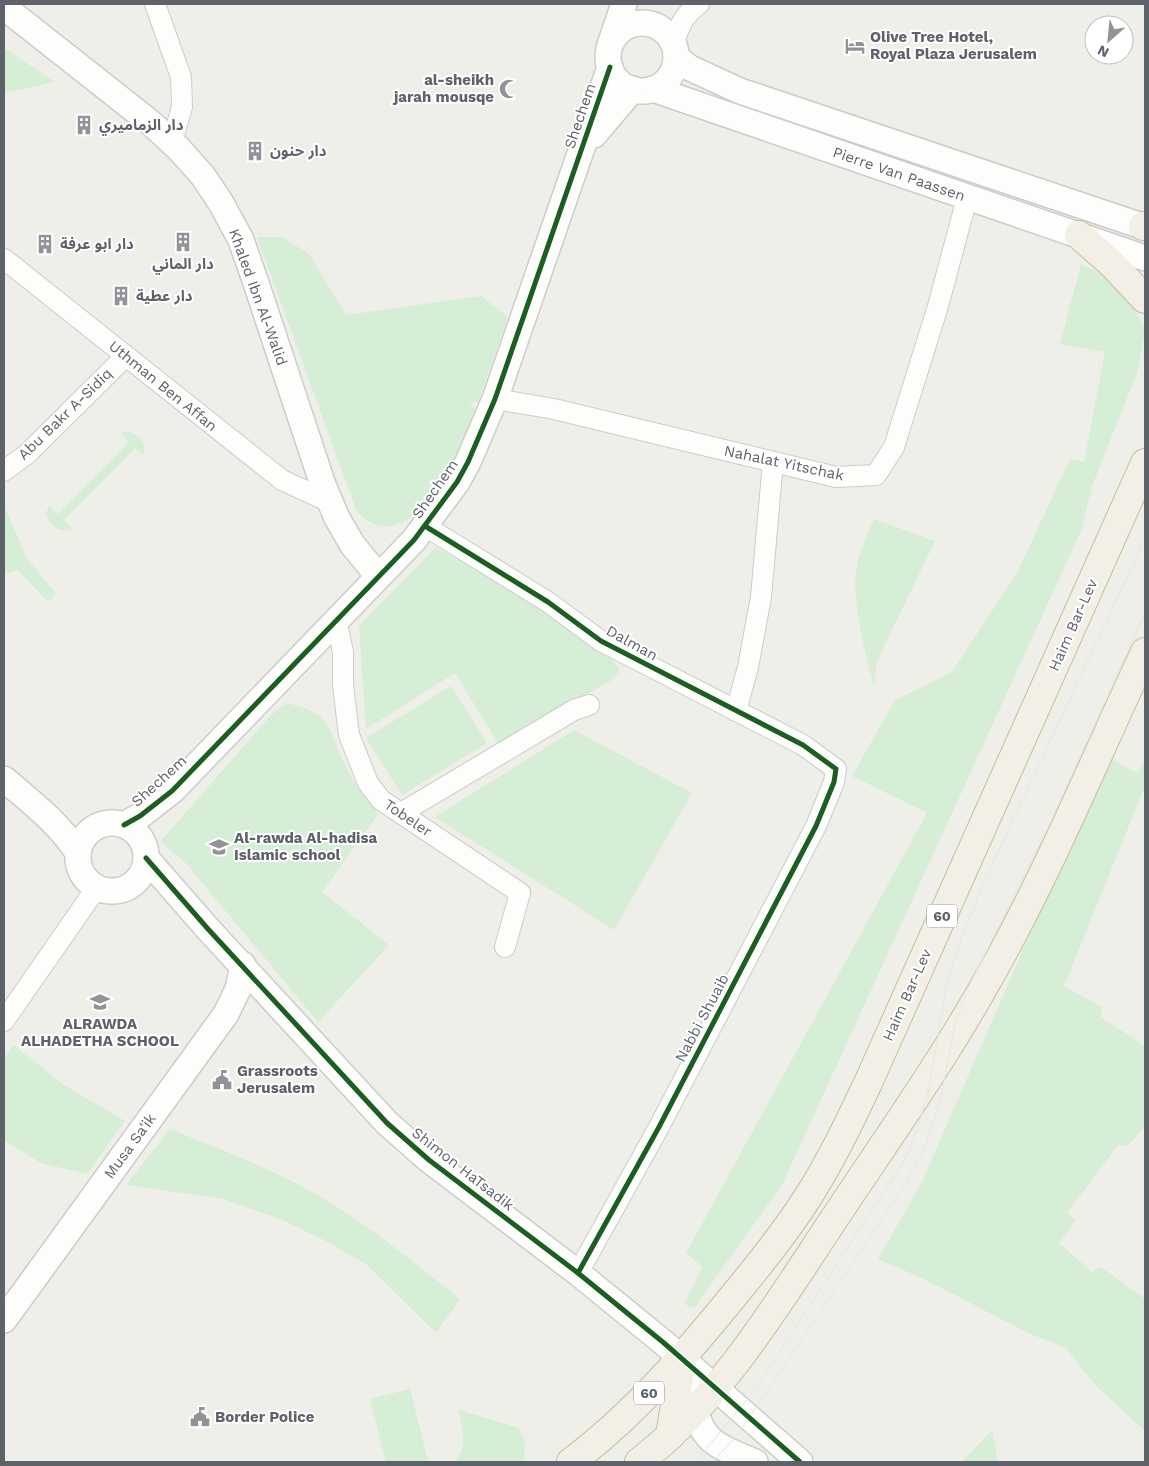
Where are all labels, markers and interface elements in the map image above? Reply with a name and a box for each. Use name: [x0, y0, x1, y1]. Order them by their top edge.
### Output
north arrow: [1084, 15, 1134, 65]
place label: Olive Tree Hotel, Royal Plaza Jerusalem: [870, 28, 1037, 63]
hotel icon: Olive Tree Hotel, Royal Plaza Jerusalem: [844, 35, 866, 57]
text: N: [1095, 42, 1111, 61]
place label: al-sheikh jarah mousqe: [392, 71, 494, 106]
mosque icon: al-sheikh jarah mousqe: [498, 78, 520, 100]
street label: Shechem: [560, 81, 600, 151]
building icon: دار الزماميري: [73, 114, 95, 136]
place label: دار الزماميري: [99, 116, 184, 136]
building icon: دار حنون: [244, 140, 266, 162]
place label: دار حنون: [270, 142, 327, 160]
street label: Pierre Van Paassen: [831, 143, 967, 205]
street label: Khaled Ibn Al-Walid: [225, 226, 291, 368]
building icon: دار الماني: [172, 231, 194, 253]
building icon: دار ابو عرفة: [34, 233, 56, 255]
place label: دار ابو عرفة: [60, 235, 134, 253]
place label: دار الماني: [152, 255, 214, 275]
building icon: دار عطية: [110, 285, 132, 307]
place label: دار عطية: [136, 287, 193, 305]
street label: Uthman Ben Affan: [105, 337, 221, 435]
street label: Abu Bakr A-Sidiq: [14, 364, 116, 464]
street label: Nahalat Yitschak: [722, 441, 846, 485]
street label: Shechem: [408, 456, 462, 522]
street label: Haim Bar-Lev: [1045, 576, 1101, 674]
street label: Dalman: [603, 622, 661, 664]
street label: Shechem: [128, 751, 190, 811]
street label: Tobeler: [381, 795, 435, 841]
place label: Al-rawda Al-hadisa Islamic school: [234, 829, 377, 864]
school or university icon: Al-rawda Al-hadisa Islamic school: [208, 836, 230, 858]
road number: 60: [927, 904, 957, 928]
street label: Haim Bar-Lev: [879, 946, 935, 1044]
street label: Nabbi Shuaib: [671, 971, 733, 1065]
school or university icon: ALRAWDA ALHADETHA SCHOOL: [89, 991, 111, 1013]
place label: ALRAWDA ALHADETHA SCHOOL: [21, 1015, 179, 1050]
place label: Grassroots Jerusalem: [237, 1062, 318, 1097]
public building icon: Grassroots Jerusalem: [211, 1069, 233, 1091]
street label: Musa Sa'ik: [100, 1109, 160, 1182]
street label: Shimon HaTsadik: [408, 1124, 518, 1215]
road number: 60: [634, 1382, 664, 1405]
public building icon: Border Police: [189, 1406, 211, 1428]
place label: Border Police: [215, 1408, 315, 1426]

